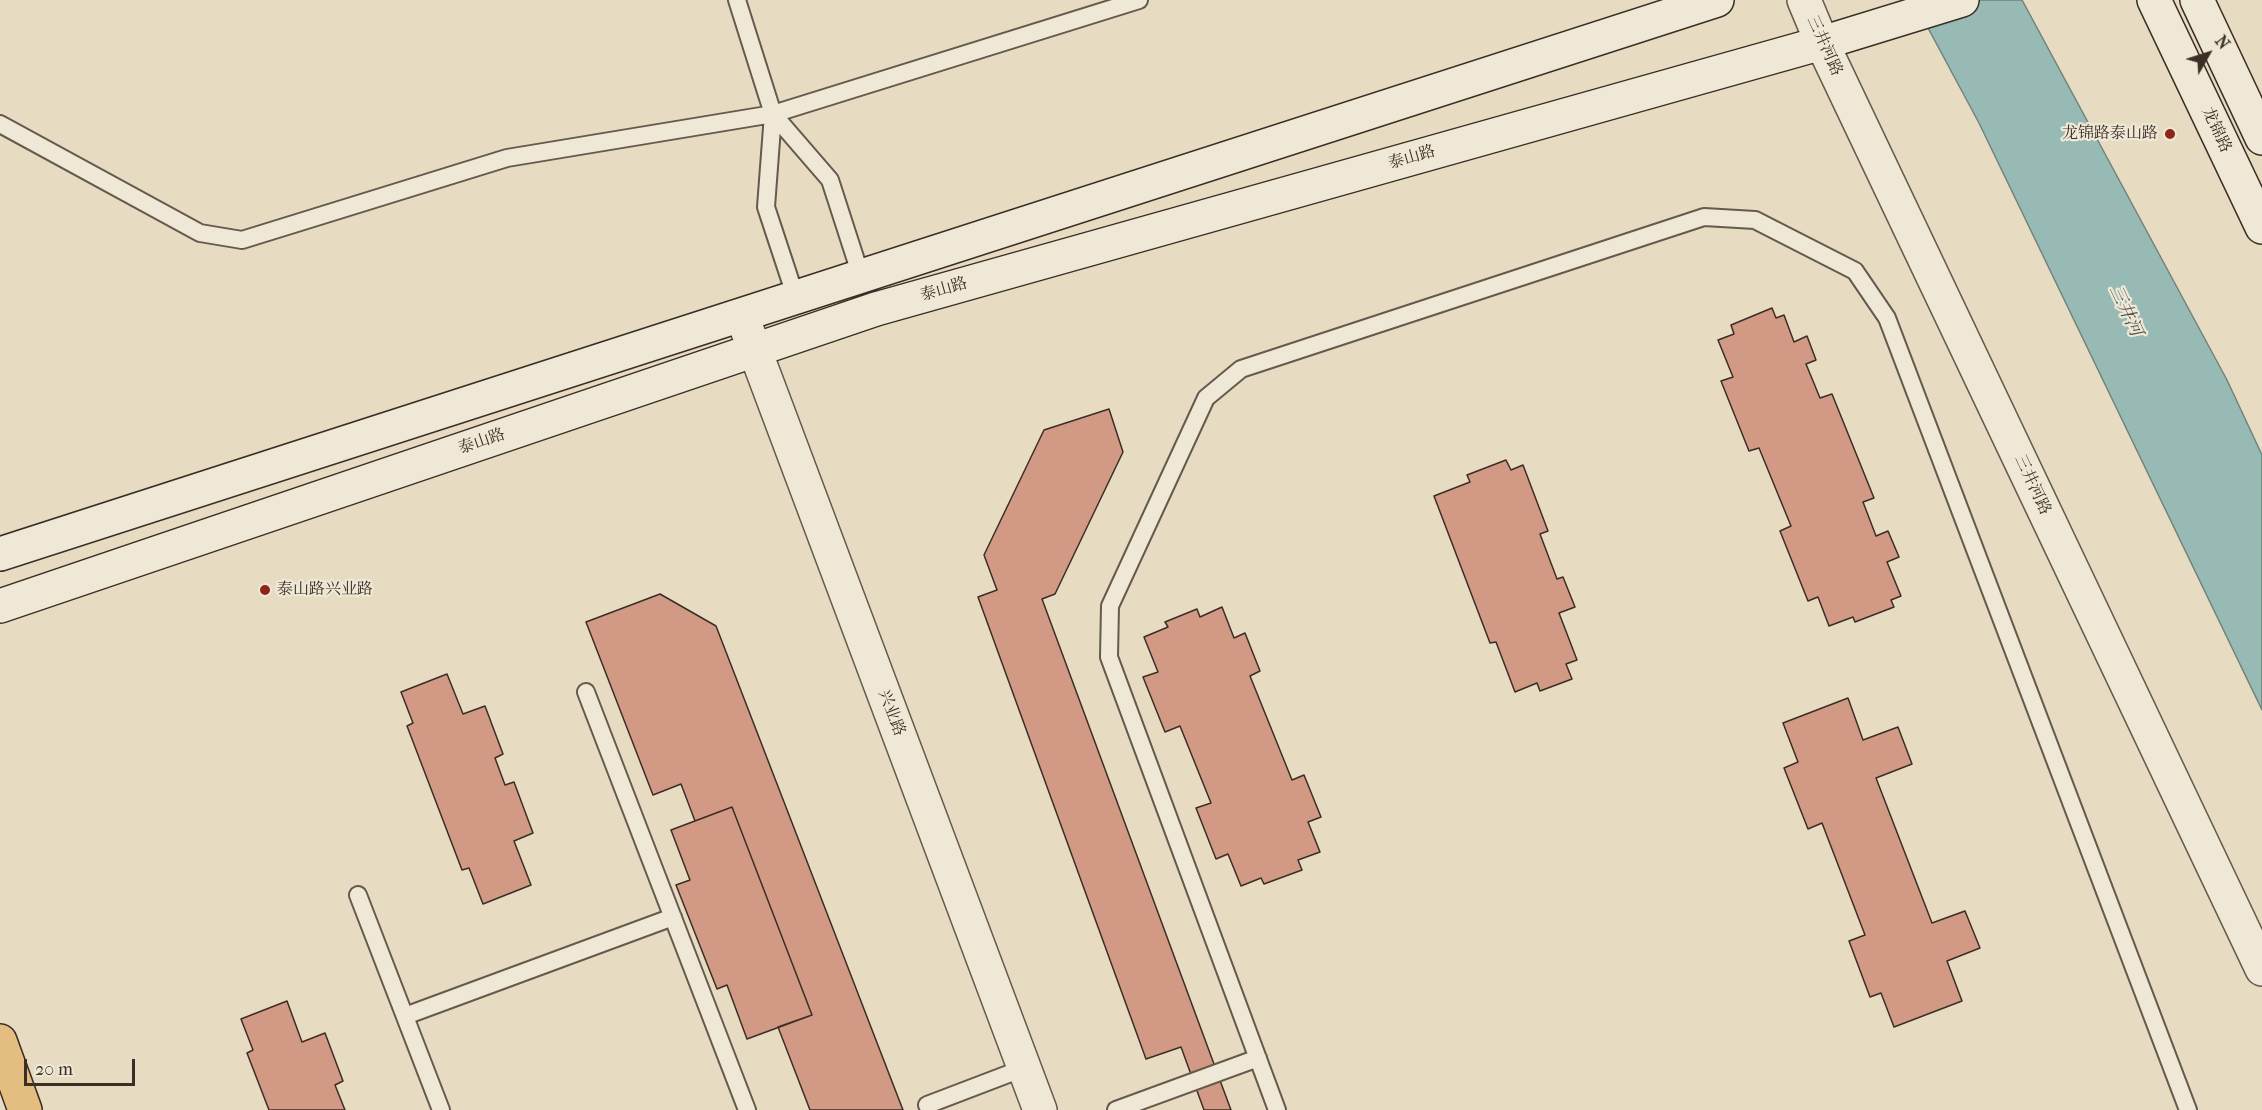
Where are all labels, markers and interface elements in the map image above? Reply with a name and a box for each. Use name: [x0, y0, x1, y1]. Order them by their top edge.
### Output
street label: 三井河路: [1802, 13, 1846, 79]
north arrow: [2178, 24, 2238, 84]
text: N: [2211, 32, 2234, 53]
street label: 龙锦路: [2197, 104, 2235, 156]
place label: 龙锦路泰山路: [2062, 124, 2158, 144]
marker: 龙锦路泰山路: [2163, 127, 2177, 141]
street label: 泰山路: [1386, 142, 1438, 174]
street label: 泰山路: [918, 274, 970, 306]
water label: 三井河: [2104, 282, 2146, 340]
street label: 泰山路: [456, 425, 508, 459]
street label: 三井河路: [2010, 452, 2054, 518]
place label: 泰山路兴业路: [277, 580, 373, 600]
marker: 泰山路兴业路: [258, 583, 272, 597]
street label: 兴业路: [873, 687, 909, 739]
scale bar: [27, 1047, 138, 1085]
text: 20 m: [35, 1059, 73, 1080]

